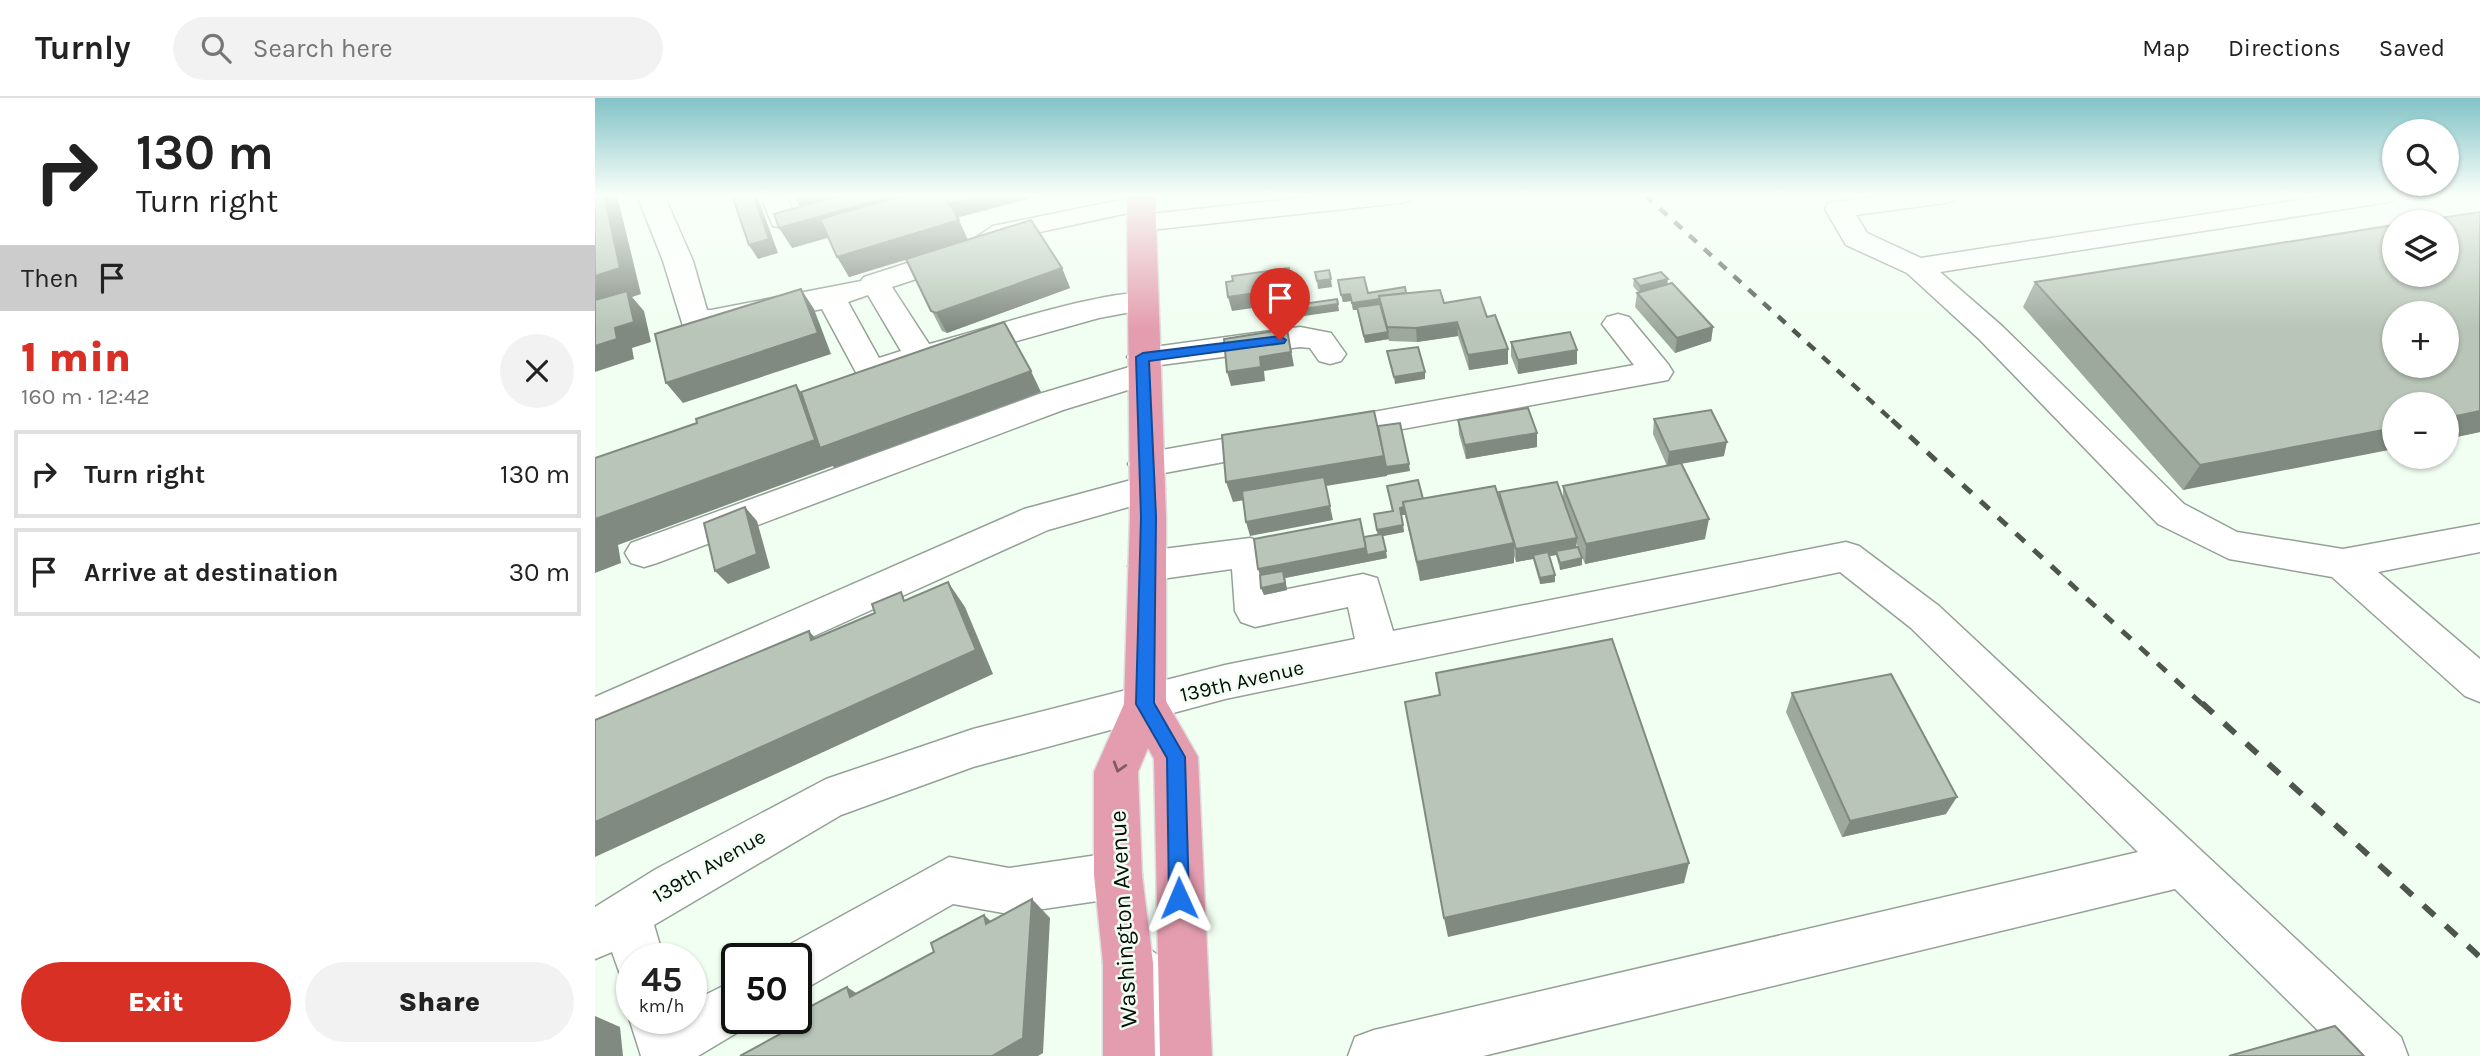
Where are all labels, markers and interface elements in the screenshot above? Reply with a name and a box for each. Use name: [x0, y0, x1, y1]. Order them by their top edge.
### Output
search box: [173, 17, 663, 80]
text: Turnly: [35, 29, 131, 67]
icon: search: [197, 29, 235, 67]
text: Search here: [253, 33, 393, 64]
text: Map: [2142, 34, 2190, 62]
text: Directions: [2228, 34, 2341, 62]
text: Saved: [2379, 34, 2445, 62]
map controls: [2382, 119, 2459, 469]
button: search: [2382, 119, 2459, 196]
text: 130 m: [136, 124, 274, 181]
icon: right: [21, 126, 112, 217]
text: Turn right: [136, 183, 278, 220]
button: layers: [2382, 210, 2459, 287]
icon: arrive: [93, 259, 131, 297]
text: Then: [21, 263, 79, 294]
pin: [1250, 268, 1310, 340]
icon: arrive: [1261, 279, 1299, 317]
button: +: [2382, 301, 2459, 378]
text: 1 min: [21, 332, 131, 382]
button: close: [500, 334, 574, 408]
text: 160 m · 12:42: [21, 383, 150, 410]
button: −: [2382, 392, 2459, 469]
icon: right: [25, 455, 63, 493]
text: Turn right: [84, 459, 205, 490]
text: 130 m: [500, 459, 570, 490]
icon: arrive: [25, 553, 63, 591]
text: Arrive at destination: [84, 557, 338, 588]
text: 30 m: [509, 557, 570, 588]
street label: 139th Avenue: [1178, 655, 1306, 707]
one-way arrow: [1113, 760, 1128, 772]
street label: Washington Avenue: [1103, 810, 1143, 1028]
street label: 139th Avenue: [648, 824, 770, 908]
position arrow: [1142, 861, 1216, 935]
speed limit sign: 50: [721, 943, 812, 1034]
text: 45: [641, 959, 682, 1000]
button: Exit: [21, 962, 291, 1042]
button: Share: [305, 962, 574, 1042]
text: km/h: [639, 995, 684, 1017]

